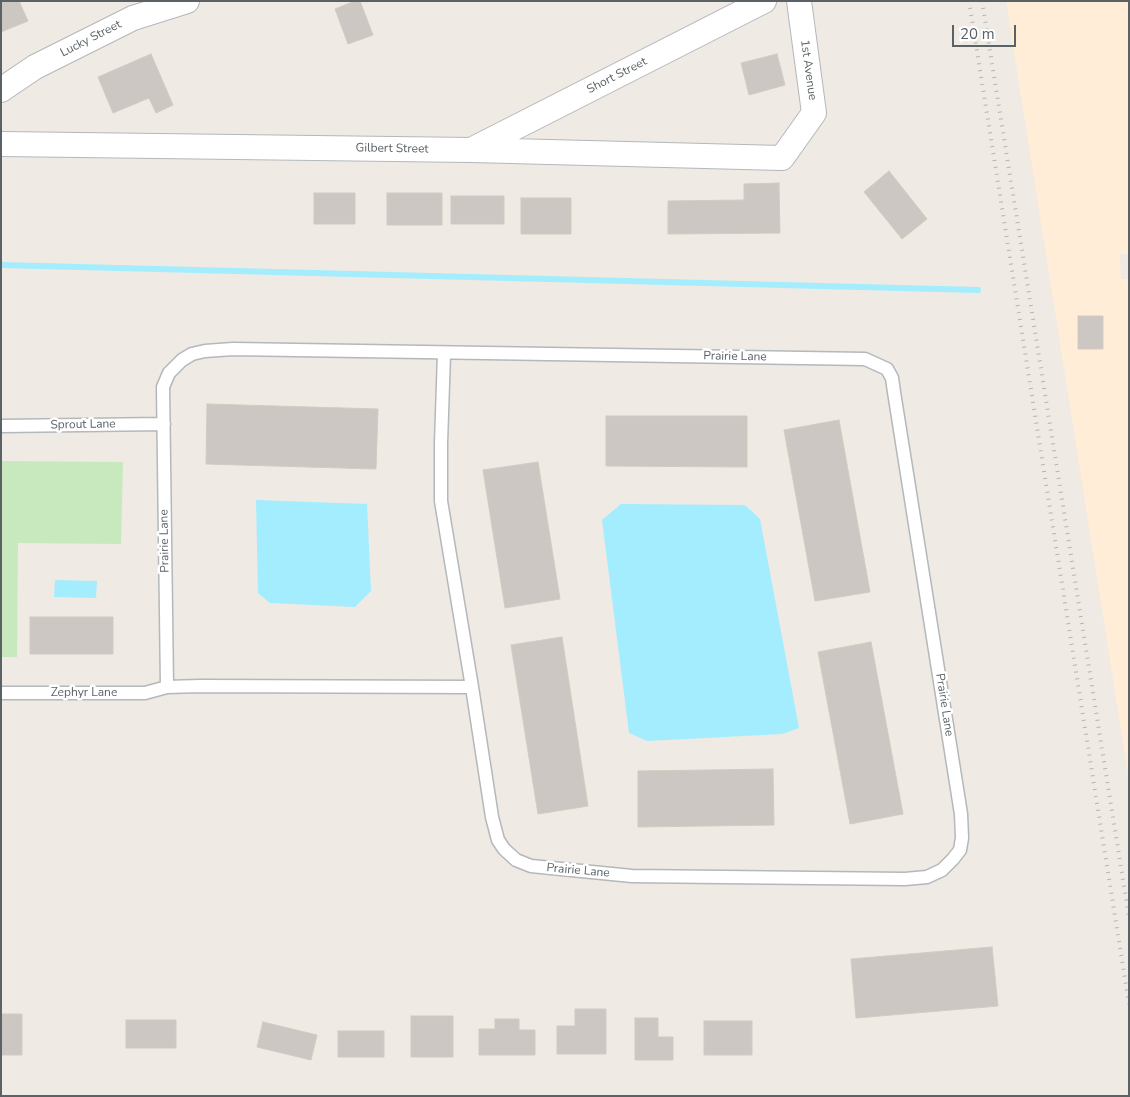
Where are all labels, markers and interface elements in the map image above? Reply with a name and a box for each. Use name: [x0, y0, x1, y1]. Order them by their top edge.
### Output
scale bar: [955, 15, 1019, 47]
street label: Lucky Street: [58, 17, 124, 61]
text: 20 m: [960, 24, 995, 44]
street label: 1st Avenue: [797, 39, 819, 101]
street label: Short Street: [585, 55, 649, 97]
street label: Gilbert Street: [355, 141, 429, 157]
street label: Prairie Lane: [703, 349, 767, 365]
street label: Sprout Lane: [50, 417, 116, 433]
street label: Prairie Lane: [157, 509, 173, 573]
street label: Prairie Lane: [932, 673, 956, 737]
street label: Zephyr Lane: [51, 686, 117, 700]
street label: Prairie Lane: [546, 861, 610, 881]

